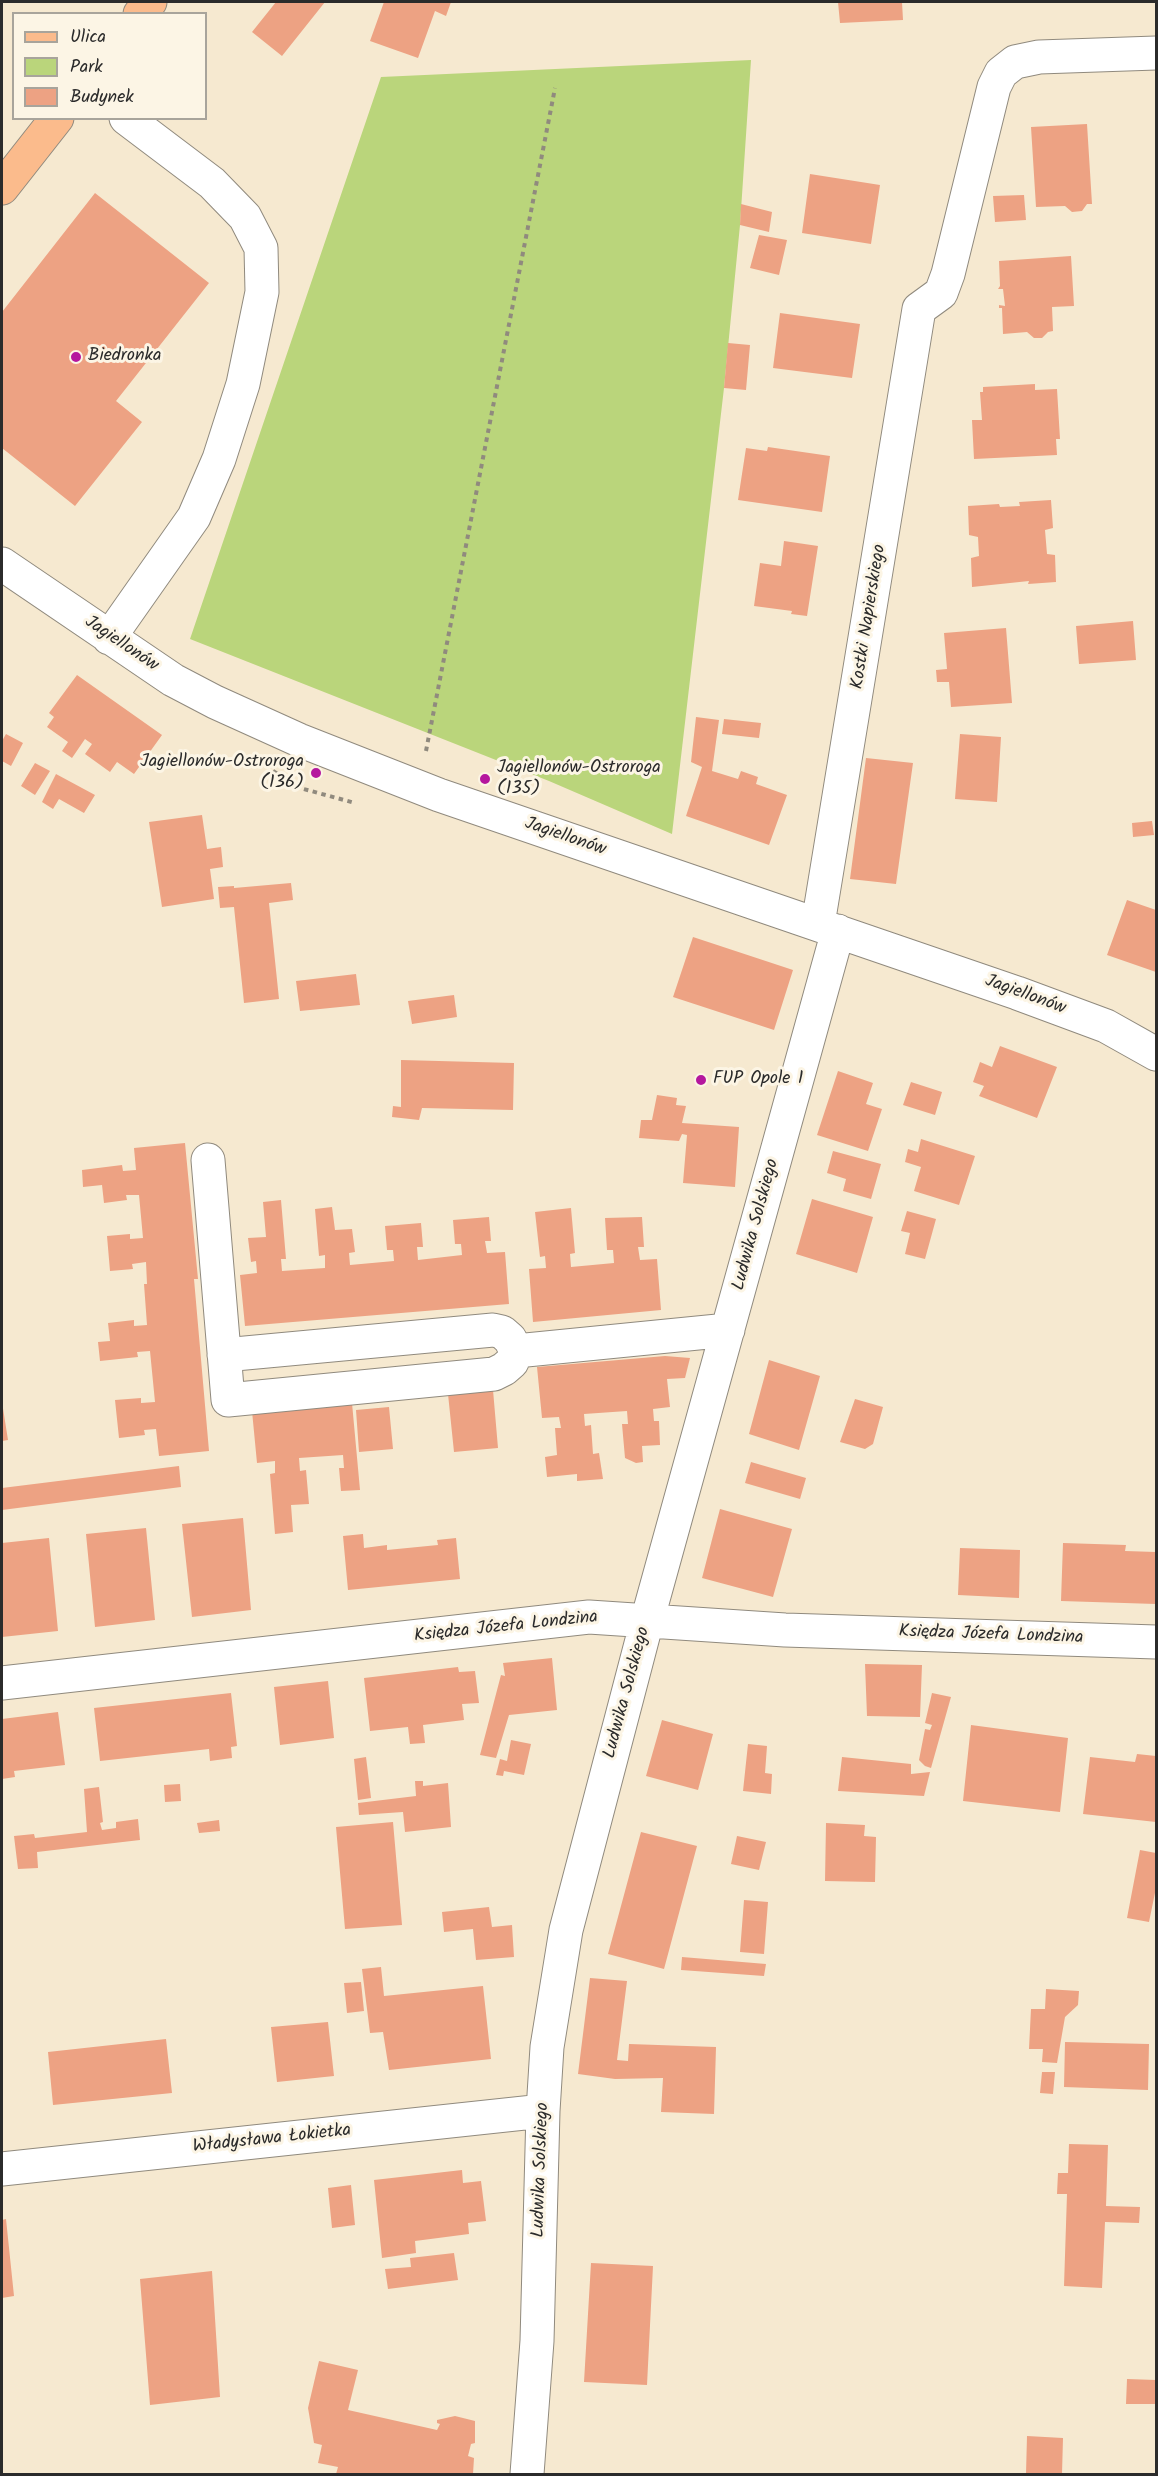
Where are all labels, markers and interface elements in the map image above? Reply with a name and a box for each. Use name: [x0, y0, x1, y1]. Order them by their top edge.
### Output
legend: [12, 12, 207, 120]
text: Ulica: [70, 23, 106, 52]
text: Park: [70, 53, 103, 82]
text: Budynek: [70, 83, 134, 112]
place label: Biedronka: [88, 346, 161, 368]
marker: Biedronka: [69, 350, 83, 364]
street label: Kostki Napierskiego: [848, 543, 892, 691]
street label: Jagiellonów: [80, 612, 162, 678]
place label: Jagiellonów-Ostroroga (136): [140, 752, 304, 795]
place label: Jagiellonów-Ostroroga (135): [497, 758, 661, 800]
marker: Jagiellonów-Ostroroga (136): [309, 766, 323, 780]
marker: Jagiellonów-Ostroroga (135): [478, 772, 492, 786]
street label: Jagiellonów: [521, 814, 609, 862]
street label: Jagiellonów: [982, 971, 1068, 1021]
place label: FUP Opole 1: [713, 1069, 803, 1091]
marker: FUP Opole 1: [694, 1073, 708, 1087]
street label: Ludwika Solskiego: [729, 1157, 785, 1293]
street label: Księdza Józefa Londzina: [413, 1608, 599, 1648]
street label: Księdza Józefa Londzina: [898, 1622, 1084, 1650]
street label: Ludwika Solskiego: [600, 1625, 656, 1761]
street label: Ludwika Solskiego: [529, 2102, 555, 2238]
street label: Władysława Łokietka: [192, 2121, 352, 2159]

